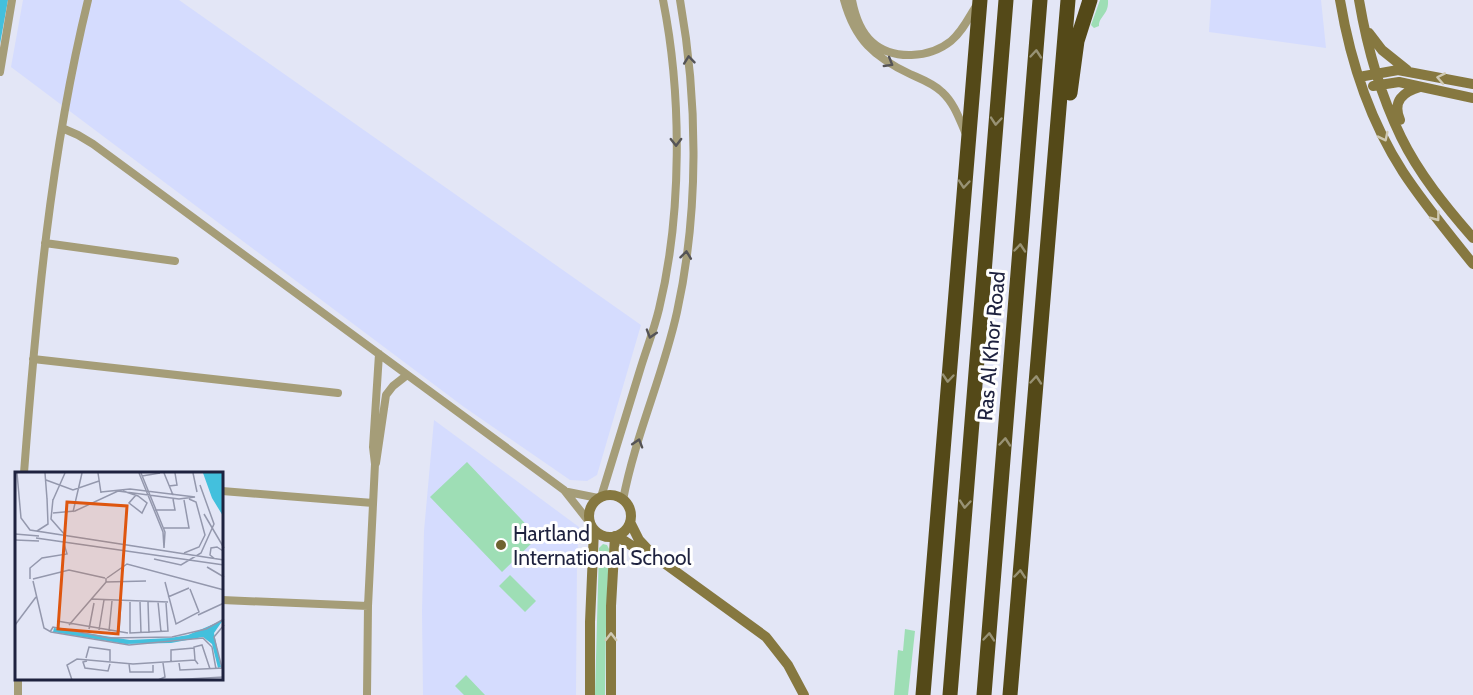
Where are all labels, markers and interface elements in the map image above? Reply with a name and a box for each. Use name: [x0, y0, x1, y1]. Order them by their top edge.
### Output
one-way arrow: [1029, 49, 1042, 58]
one-way arrow: [883, 55, 893, 67]
one-way arrow: [683, 56, 696, 65]
one-way arrow: [1437, 72, 1447, 85]
one-way arrow: [990, 117, 1003, 126]
one-way arrow: [1377, 130, 1388, 141]
one-way arrow: [669, 137, 682, 146]
one-way arrow: [958, 179, 971, 188]
one-way arrow: [1428, 210, 1439, 221]
one-way arrow: [1013, 243, 1026, 253]
one-way arrow: [680, 250, 692, 260]
street label: Ras Al Khor Road: [972, 270, 1010, 422]
one-way arrow: [646, 328, 658, 339]
one-way arrow: [942, 374, 955, 383]
one-way arrow: [1029, 375, 1042, 384]
one-way arrow: [631, 438, 643, 449]
one-way arrow: [998, 438, 1011, 447]
inset map: [15, 472, 224, 680]
one-way arrow: [959, 499, 972, 508]
place label: Hartland International School: [513, 521, 692, 570]
marker: Hartland International School: [494, 538, 508, 552]
one-way arrow: [1013, 569, 1026, 578]
one-way arrow: [605, 632, 617, 641]
one-way arrow: [982, 632, 995, 641]

